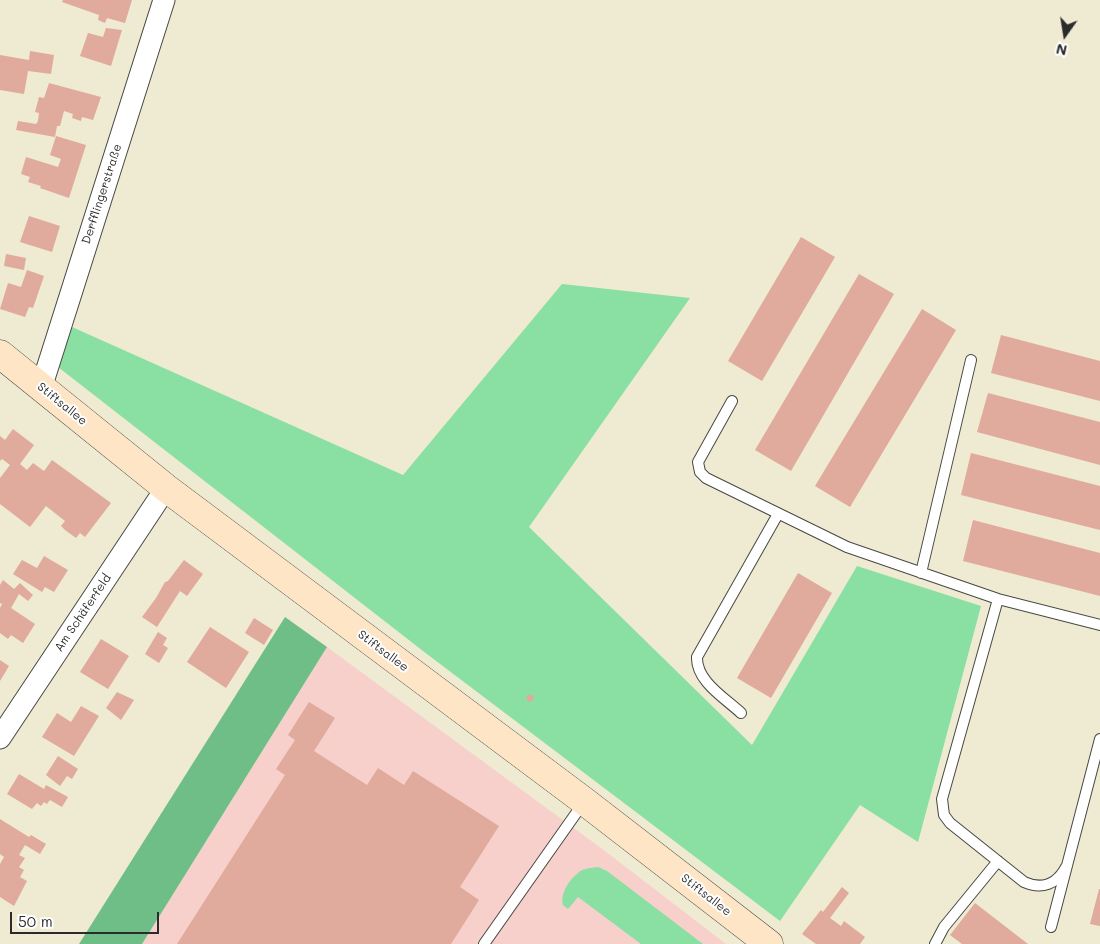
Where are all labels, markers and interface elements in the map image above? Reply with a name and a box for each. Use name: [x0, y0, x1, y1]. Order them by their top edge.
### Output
north arrow: [1040, 10, 1090, 60]
text: N: [1054, 40, 1069, 61]
street label: Derfflingerstraße: [79, 142, 125, 246]
street label: Stiftsallee: [34, 380, 90, 428]
street label: Am Schäferfeld: [52, 571, 114, 655]
street label: Stiftsallee: [355, 627, 411, 675]
street label: Stiftsallee: [678, 871, 734, 919]
scale bar: [12, 902, 161, 934]
text: 50 m: [18, 911, 53, 931]

